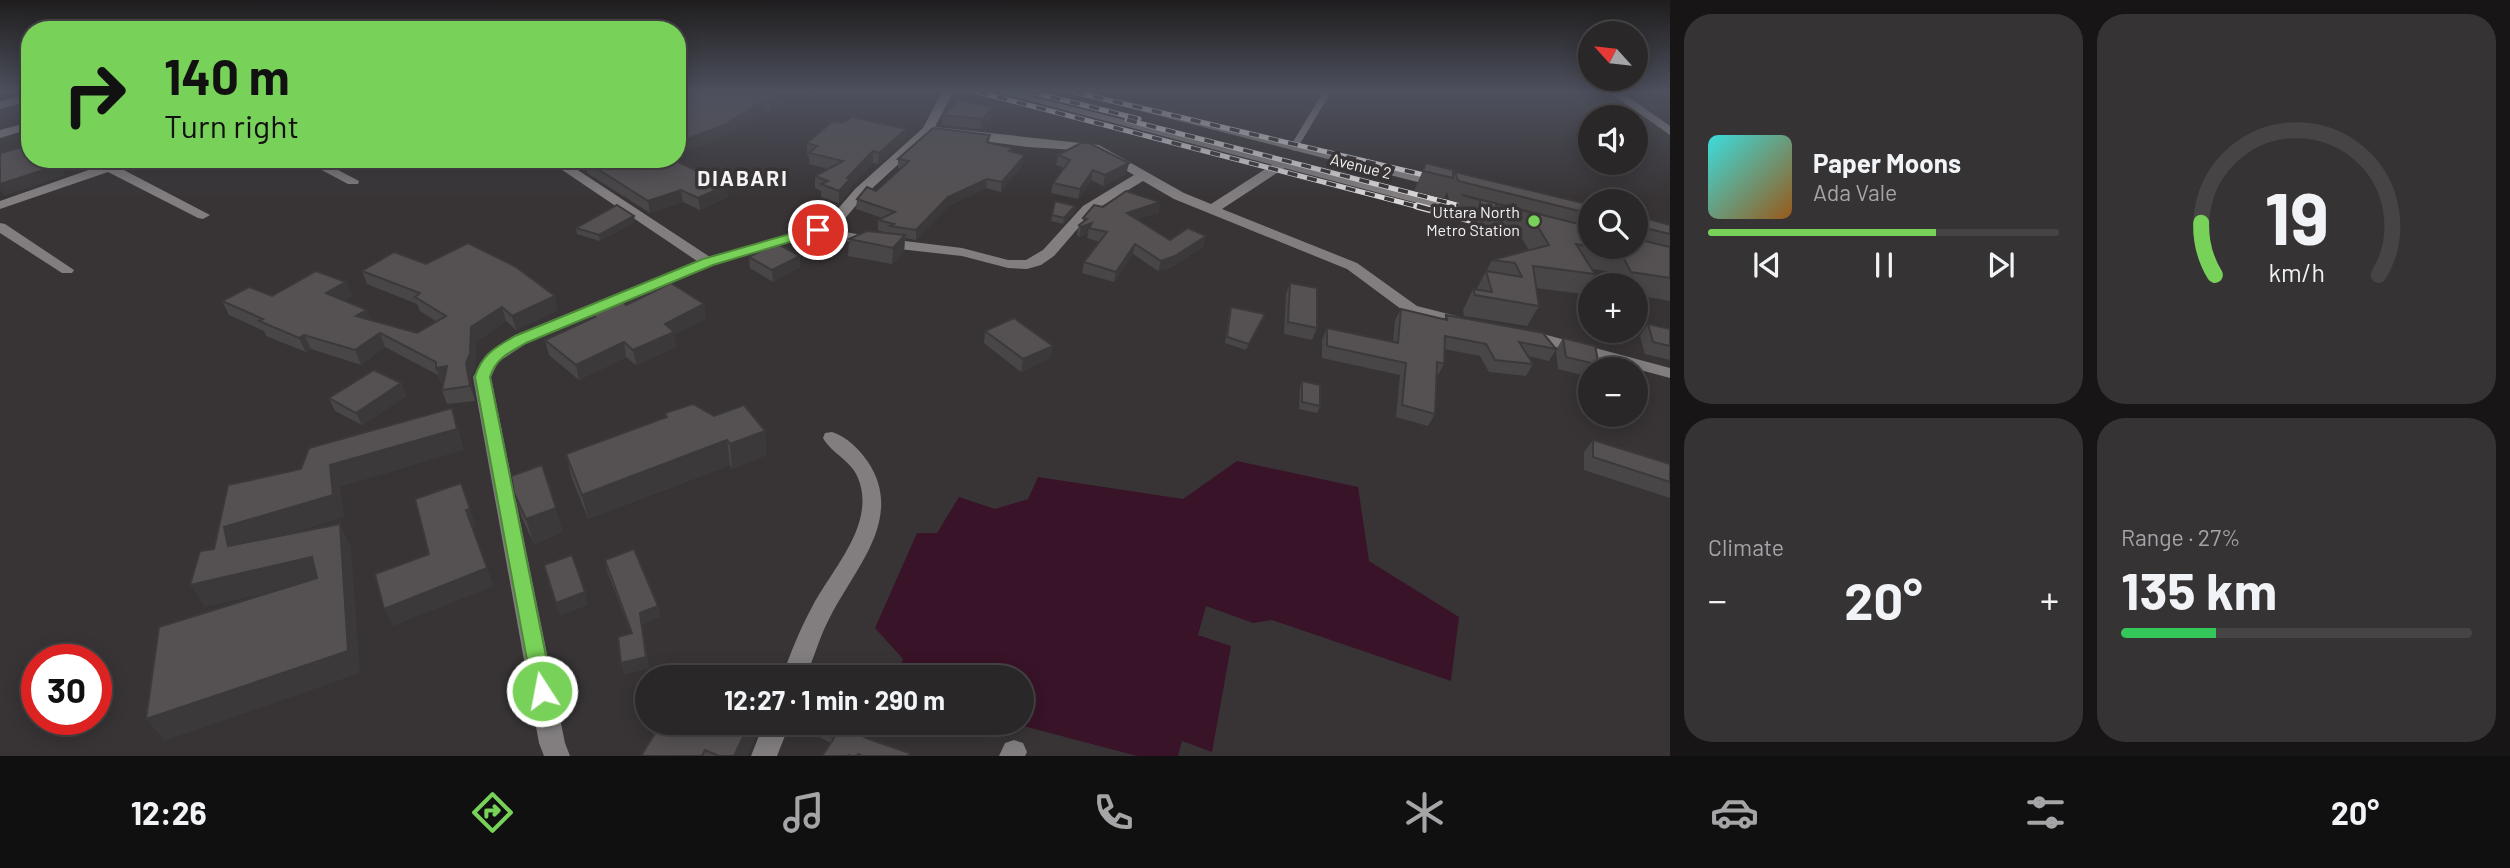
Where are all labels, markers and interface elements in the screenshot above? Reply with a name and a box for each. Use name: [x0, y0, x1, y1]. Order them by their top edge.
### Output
north arrow: [1578, 21, 1648, 91]
map controls: [1578, 21, 1648, 427]
text: 140 m: [164, 46, 290, 105]
icon: right: [49, 49, 140, 140]
button: sound: [1578, 105, 1648, 175]
text: Turn right: [164, 106, 299, 144]
text: Paper Moons: [1813, 147, 1961, 178]
street label: Avenue 2: [1328, 149, 1394, 182]
district label: DIABARI: [697, 165, 789, 190]
text: 19: [2264, 173, 2329, 261]
text: Ada Vale: [1813, 178, 1897, 206]
button: search: [1578, 189, 1648, 259]
pin: [788, 200, 848, 260]
place label: Uttara North Metro Station: [1426, 202, 1520, 239]
icon: arrive: [799, 211, 837, 249]
marker: Uttara North Metro Station: [1526, 213, 1542, 229]
icon: previous: [1748, 246, 1786, 284]
icon: pause: [1865, 246, 1903, 284]
icon: next: [1982, 246, 2020, 284]
text: km/h: [2268, 257, 2325, 287]
button: +: [1578, 273, 1648, 343]
button: −: [1578, 357, 1648, 427]
text: Range · 27%: [2121, 523, 2241, 551]
text: Climate: [1708, 533, 1784, 561]
text: 135 km: [2121, 558, 2277, 620]
text: 20°: [1844, 568, 1923, 630]
text: −: [1708, 576, 1727, 622]
text: +: [2040, 576, 2059, 622]
speed limit sign: 30: [21, 644, 112, 735]
position arrow: [505, 654, 579, 728]
text: 12:27 · 1 min · 290 m: [724, 684, 945, 715]
icon: directions: [468, 788, 517, 837]
icon: music: [779, 788, 828, 837]
icon: phone: [1089, 788, 1138, 837]
icon: climate: [1400, 788, 1449, 837]
icon: car: [1710, 788, 1759, 837]
icon: filters: [2021, 788, 2070, 837]
text: 12:26: [131, 793, 207, 831]
text: 20°: [2331, 793, 2379, 831]

